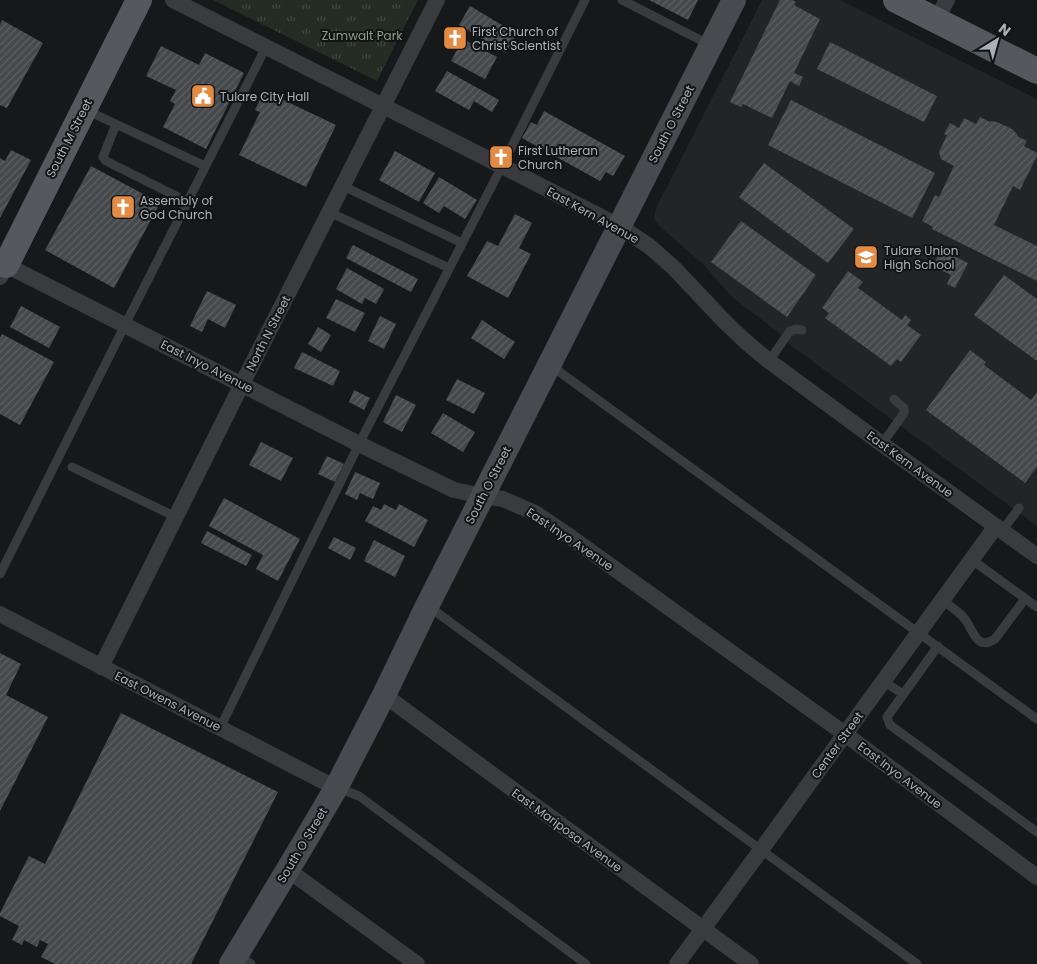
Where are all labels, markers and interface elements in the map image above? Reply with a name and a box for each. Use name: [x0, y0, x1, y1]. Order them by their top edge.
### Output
north arrow: [972, 15, 1022, 65]
text: N: [995, 18, 1015, 41]
place label: First Church of Christ Scientist: [472, 23, 561, 54]
church icon: First Church of Christ Scientist: [442, 25, 468, 51]
park label: Zumwalt Park: [322, 27, 403, 44]
street label: South O Street: [644, 82, 698, 166]
public building icon: Tulare City Hall: [190, 83, 216, 109]
place label: Tulare City Hall: [220, 88, 309, 105]
street label: South M Street: [42, 96, 96, 180]
place label: First Lutheran Church: [518, 142, 598, 173]
church icon: First Lutheran Church: [488, 144, 514, 170]
street label: East Kern Avenue: [544, 183, 642, 247]
place label: Assembly of God Church: [140, 192, 213, 223]
church icon: Assembly of God Church: [110, 194, 136, 220]
place label: Tulare Union High School: [884, 242, 958, 273]
school or university icon: Tulare Union High School: [853, 244, 879, 270]
street label: North N Street: [242, 292, 294, 374]
street label: East Inyo Avenue: [158, 335, 256, 397]
street label: East Kern Avenue: [863, 427, 957, 501]
street label: South O Street: [461, 443, 515, 527]
street label: East Inyo Avenue: [523, 504, 617, 574]
street label: East Owens Avenue: [112, 667, 224, 735]
street label: Center Street: [807, 708, 867, 782]
street label: East Inyo Avenue: [854, 738, 946, 812]
street label: East Mariposa Avenue: [508, 784, 626, 876]
street label: South O Street: [273, 804, 331, 886]

